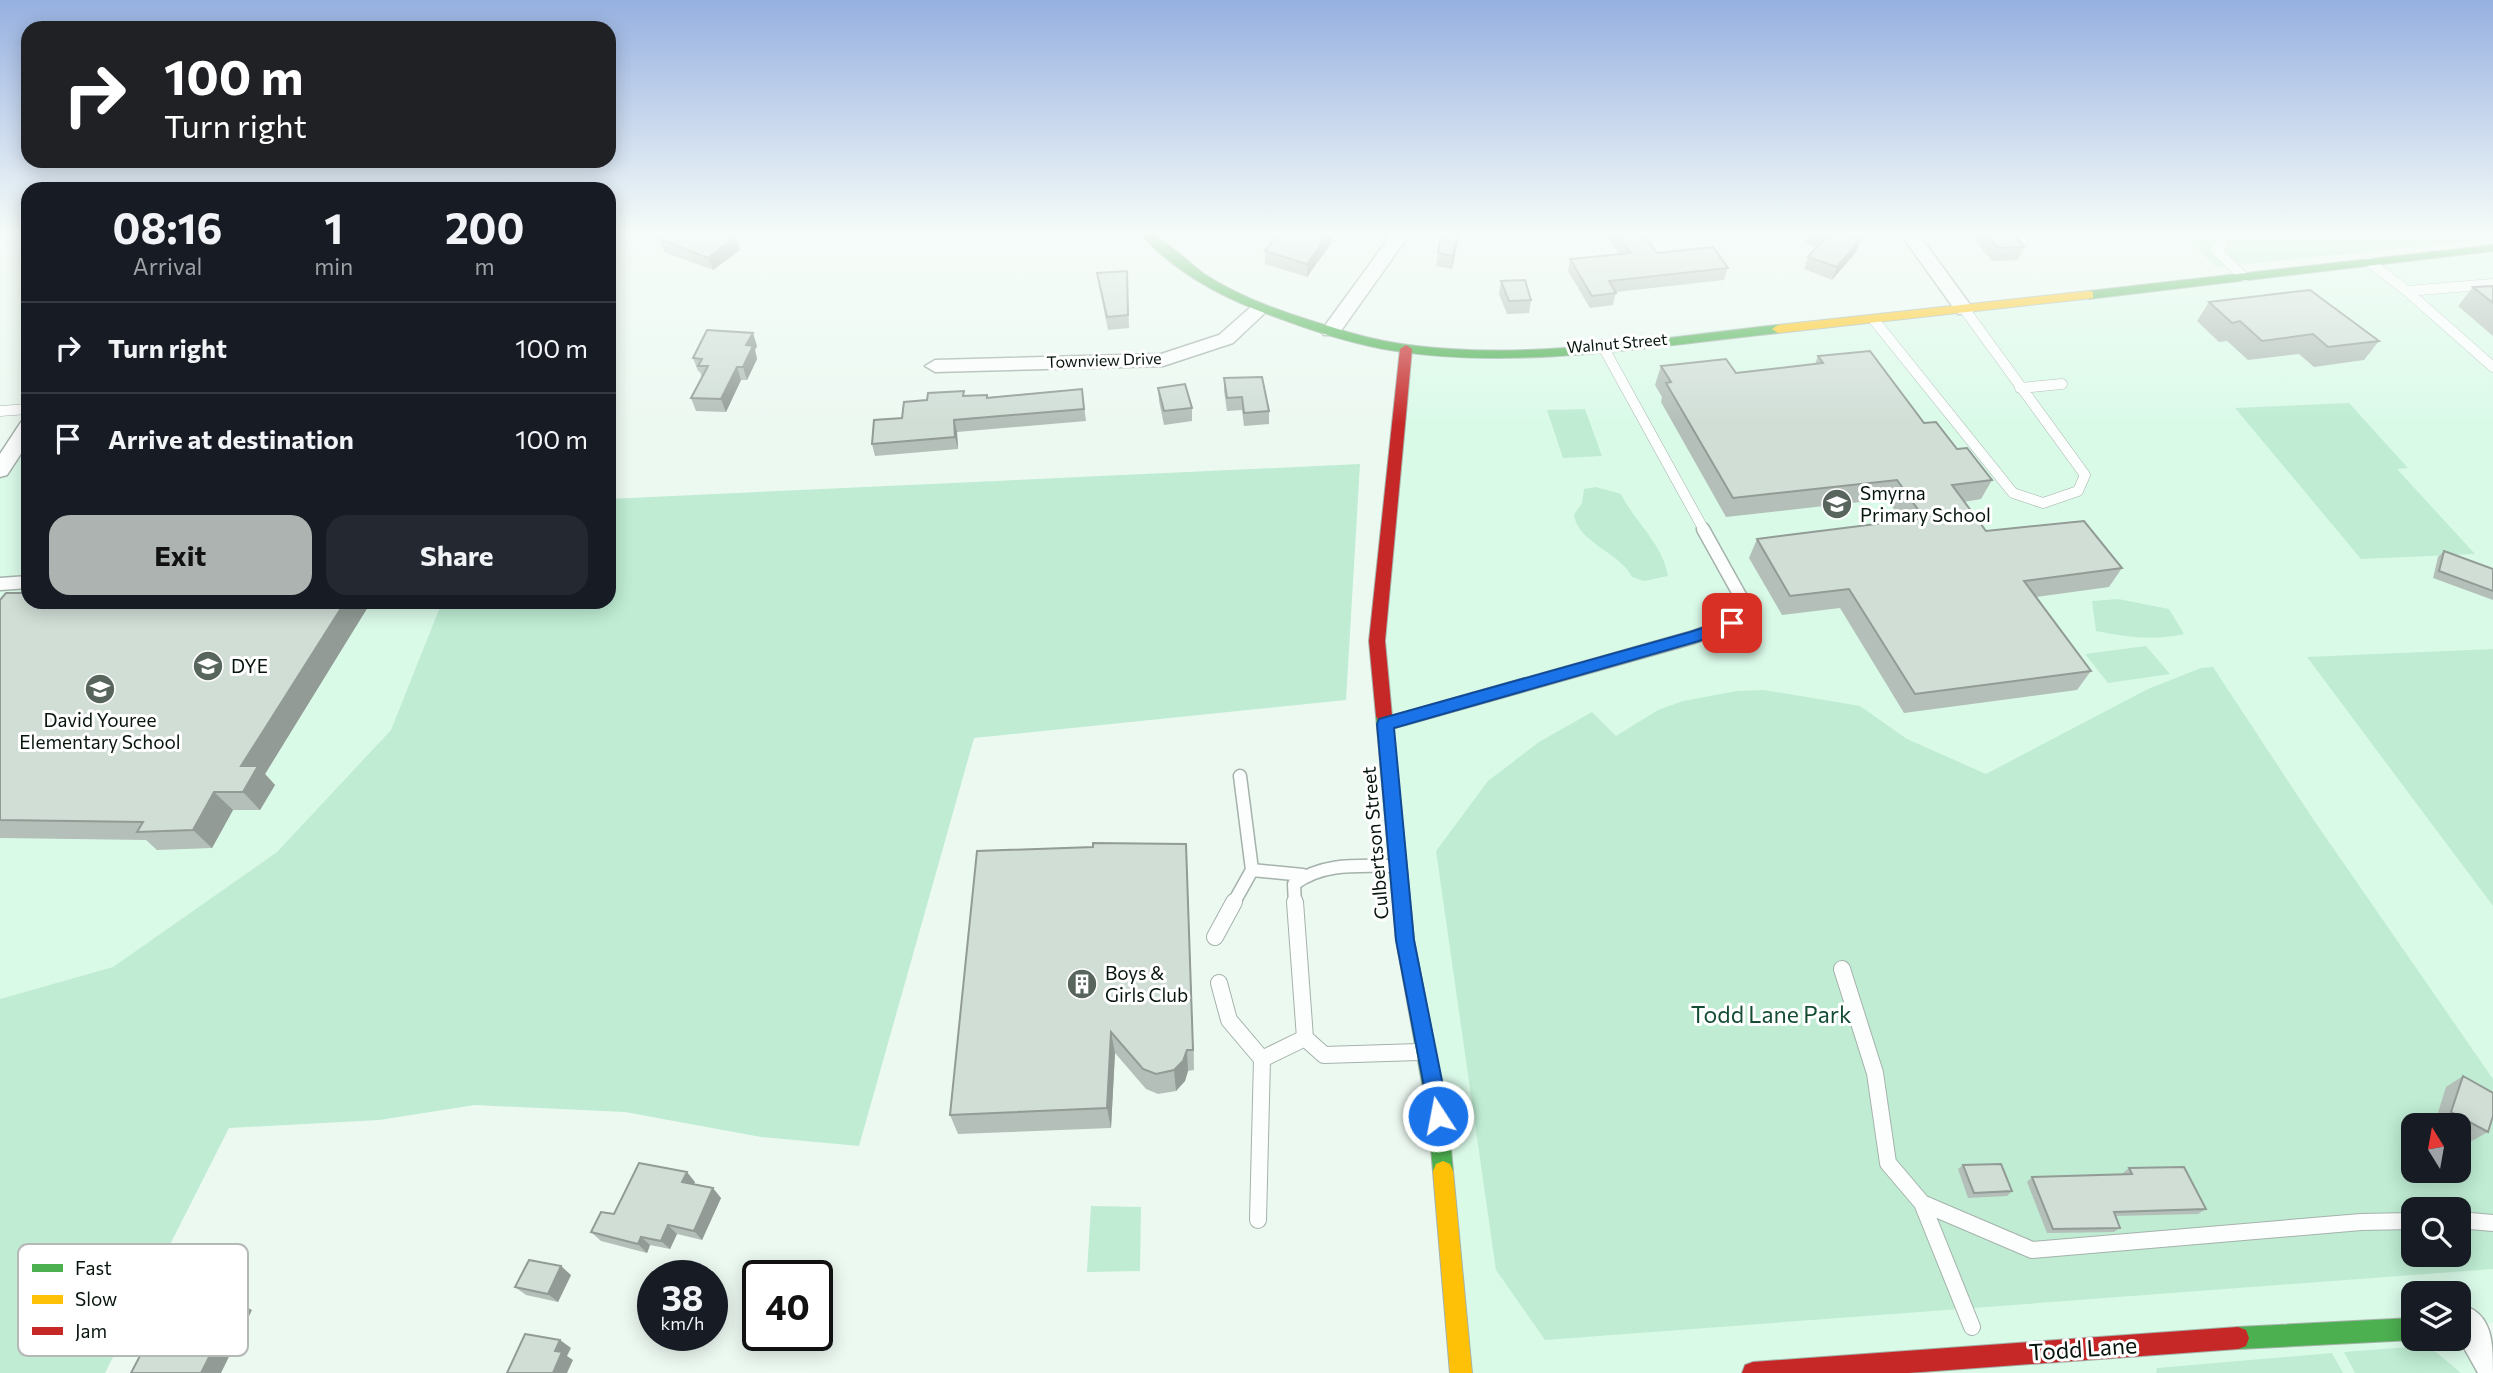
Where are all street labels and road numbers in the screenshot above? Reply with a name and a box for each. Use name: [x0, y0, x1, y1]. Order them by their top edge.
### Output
street label: Walnut Street: [1566, 329, 1668, 356]
street label: Townview Drive: [1046, 348, 1162, 371]
street label: Culbertson Street: [1356, 765, 1393, 920]
street label: Todd Lane: [2028, 1330, 2138, 1366]

